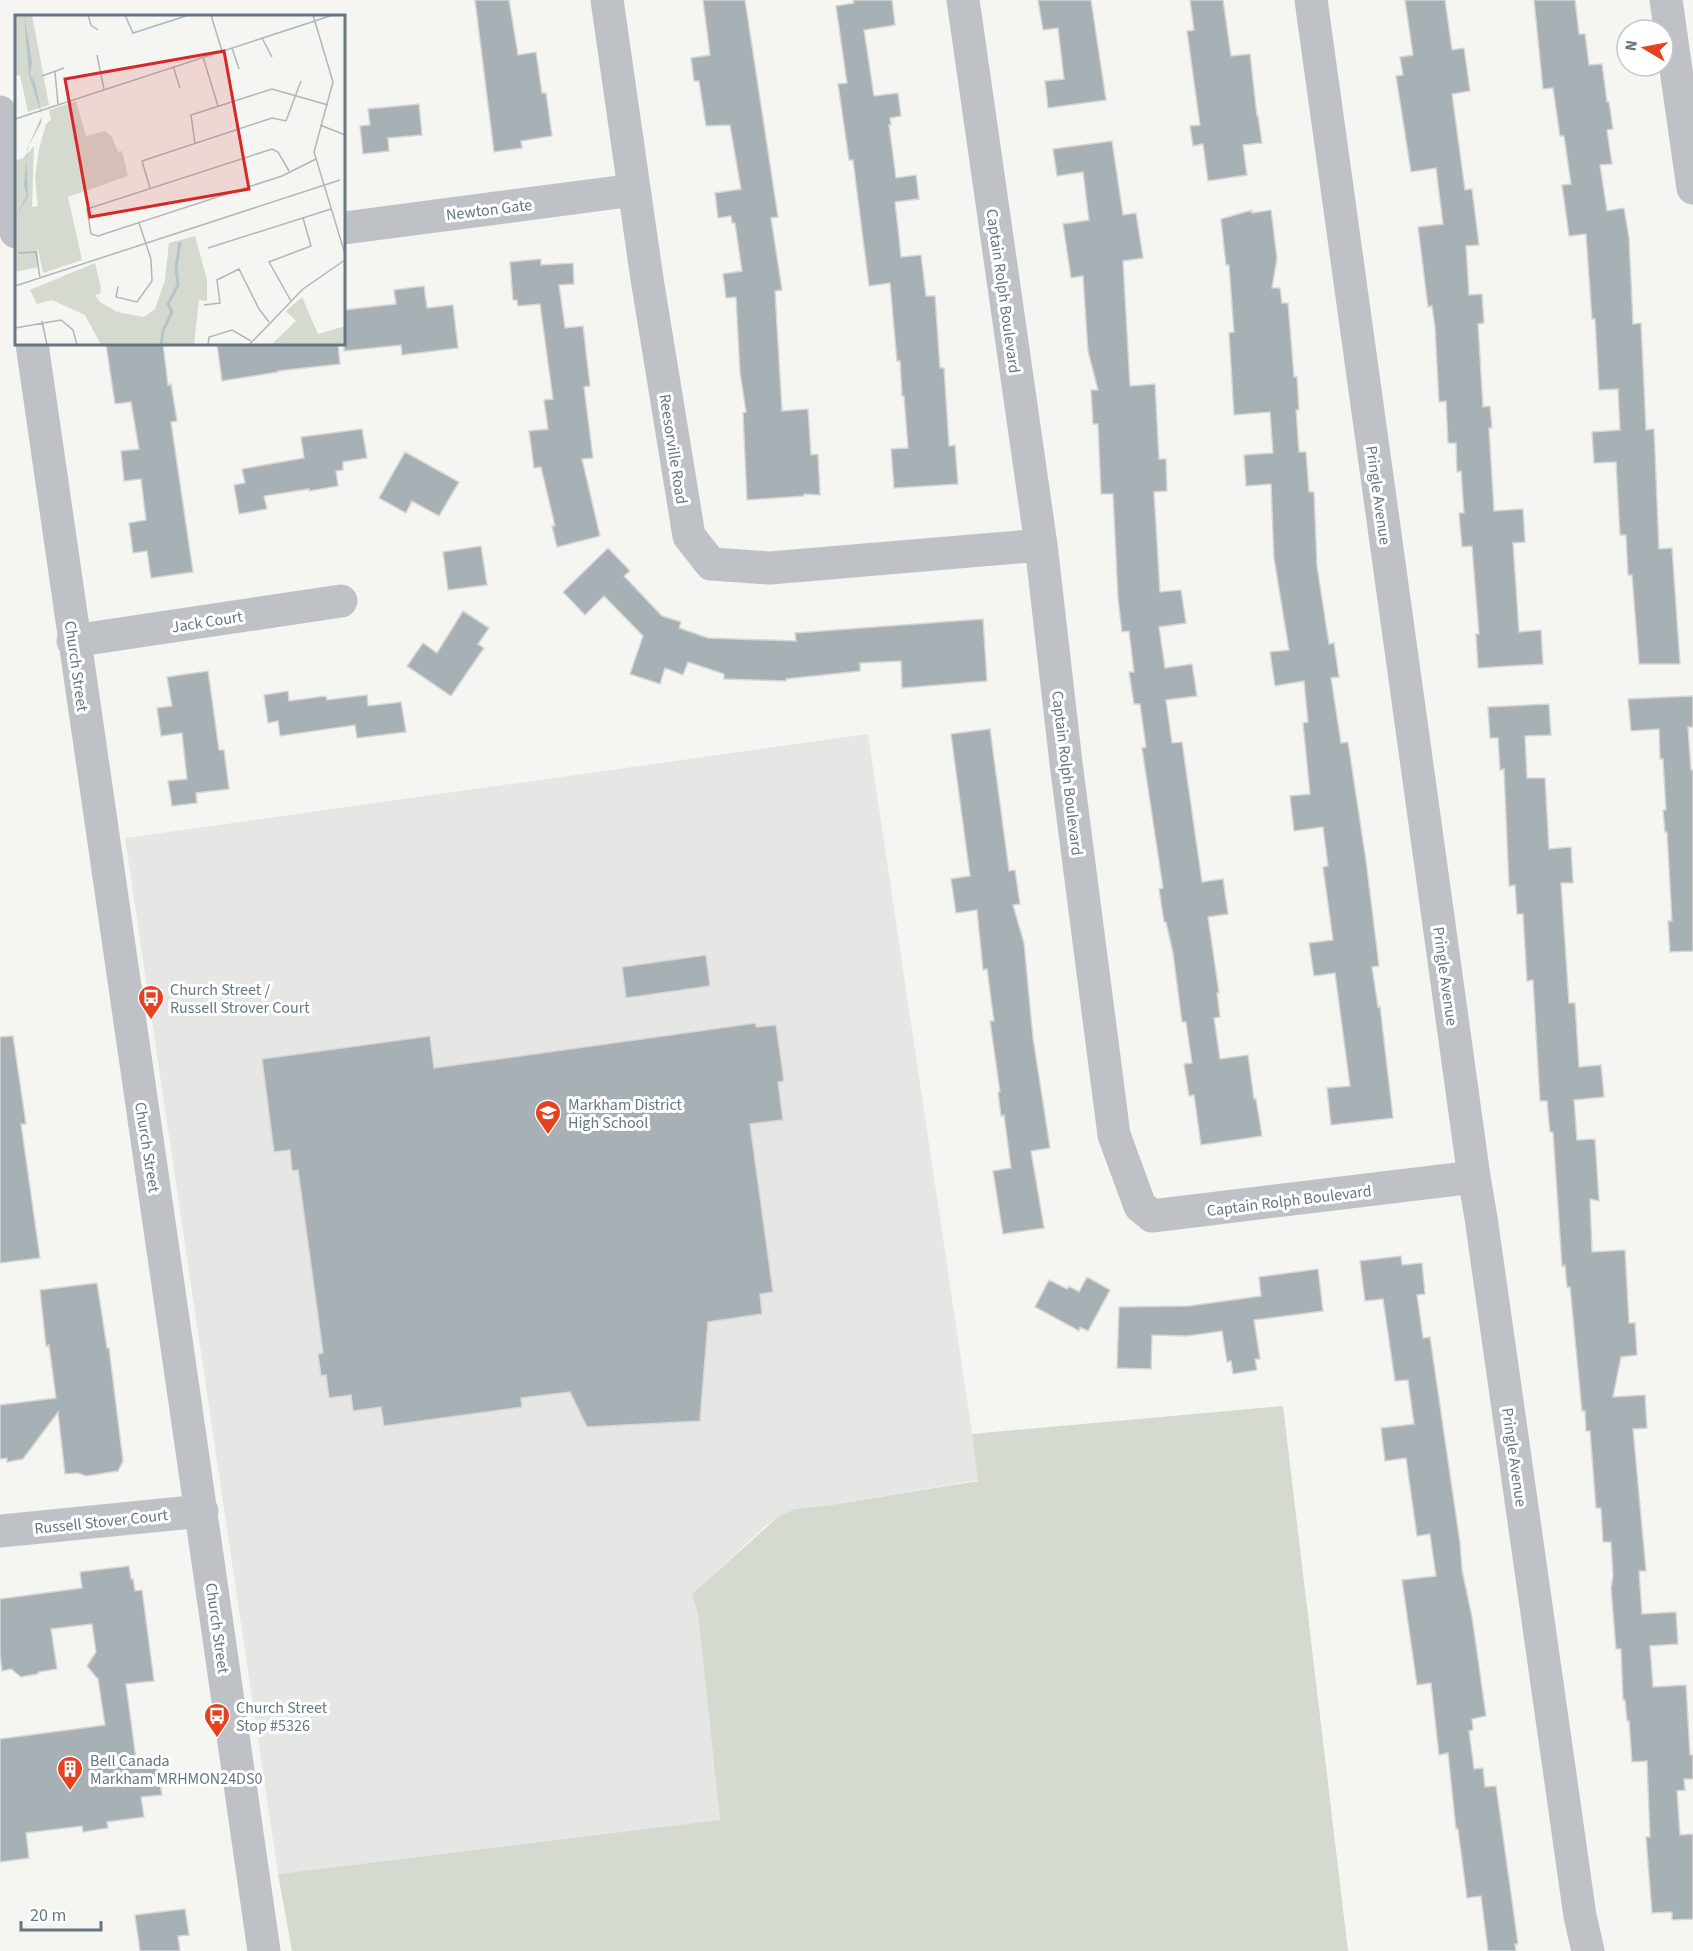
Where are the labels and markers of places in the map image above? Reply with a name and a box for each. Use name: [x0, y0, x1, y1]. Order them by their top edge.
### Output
place label: Church Street / Russell Strover Court: [170, 979, 310, 1019]
bus stop icon: Church Street / Russell Strover Court: [136, 983, 166, 1021]
place label: Markham District High School: [568, 1094, 683, 1134]
school or university icon: Markham District High School: [533, 1098, 563, 1136]
place label: Church Street Stop #5326: [236, 1697, 328, 1737]
bus stop icon: Church Street Stop #5326: [202, 1701, 232, 1739]
place label: Bell Canada Markham MRHMON24DS0: [90, 1750, 262, 1790]
building icon: Bell Canada Markham MRHMON24DS0: [55, 1754, 85, 1792]

